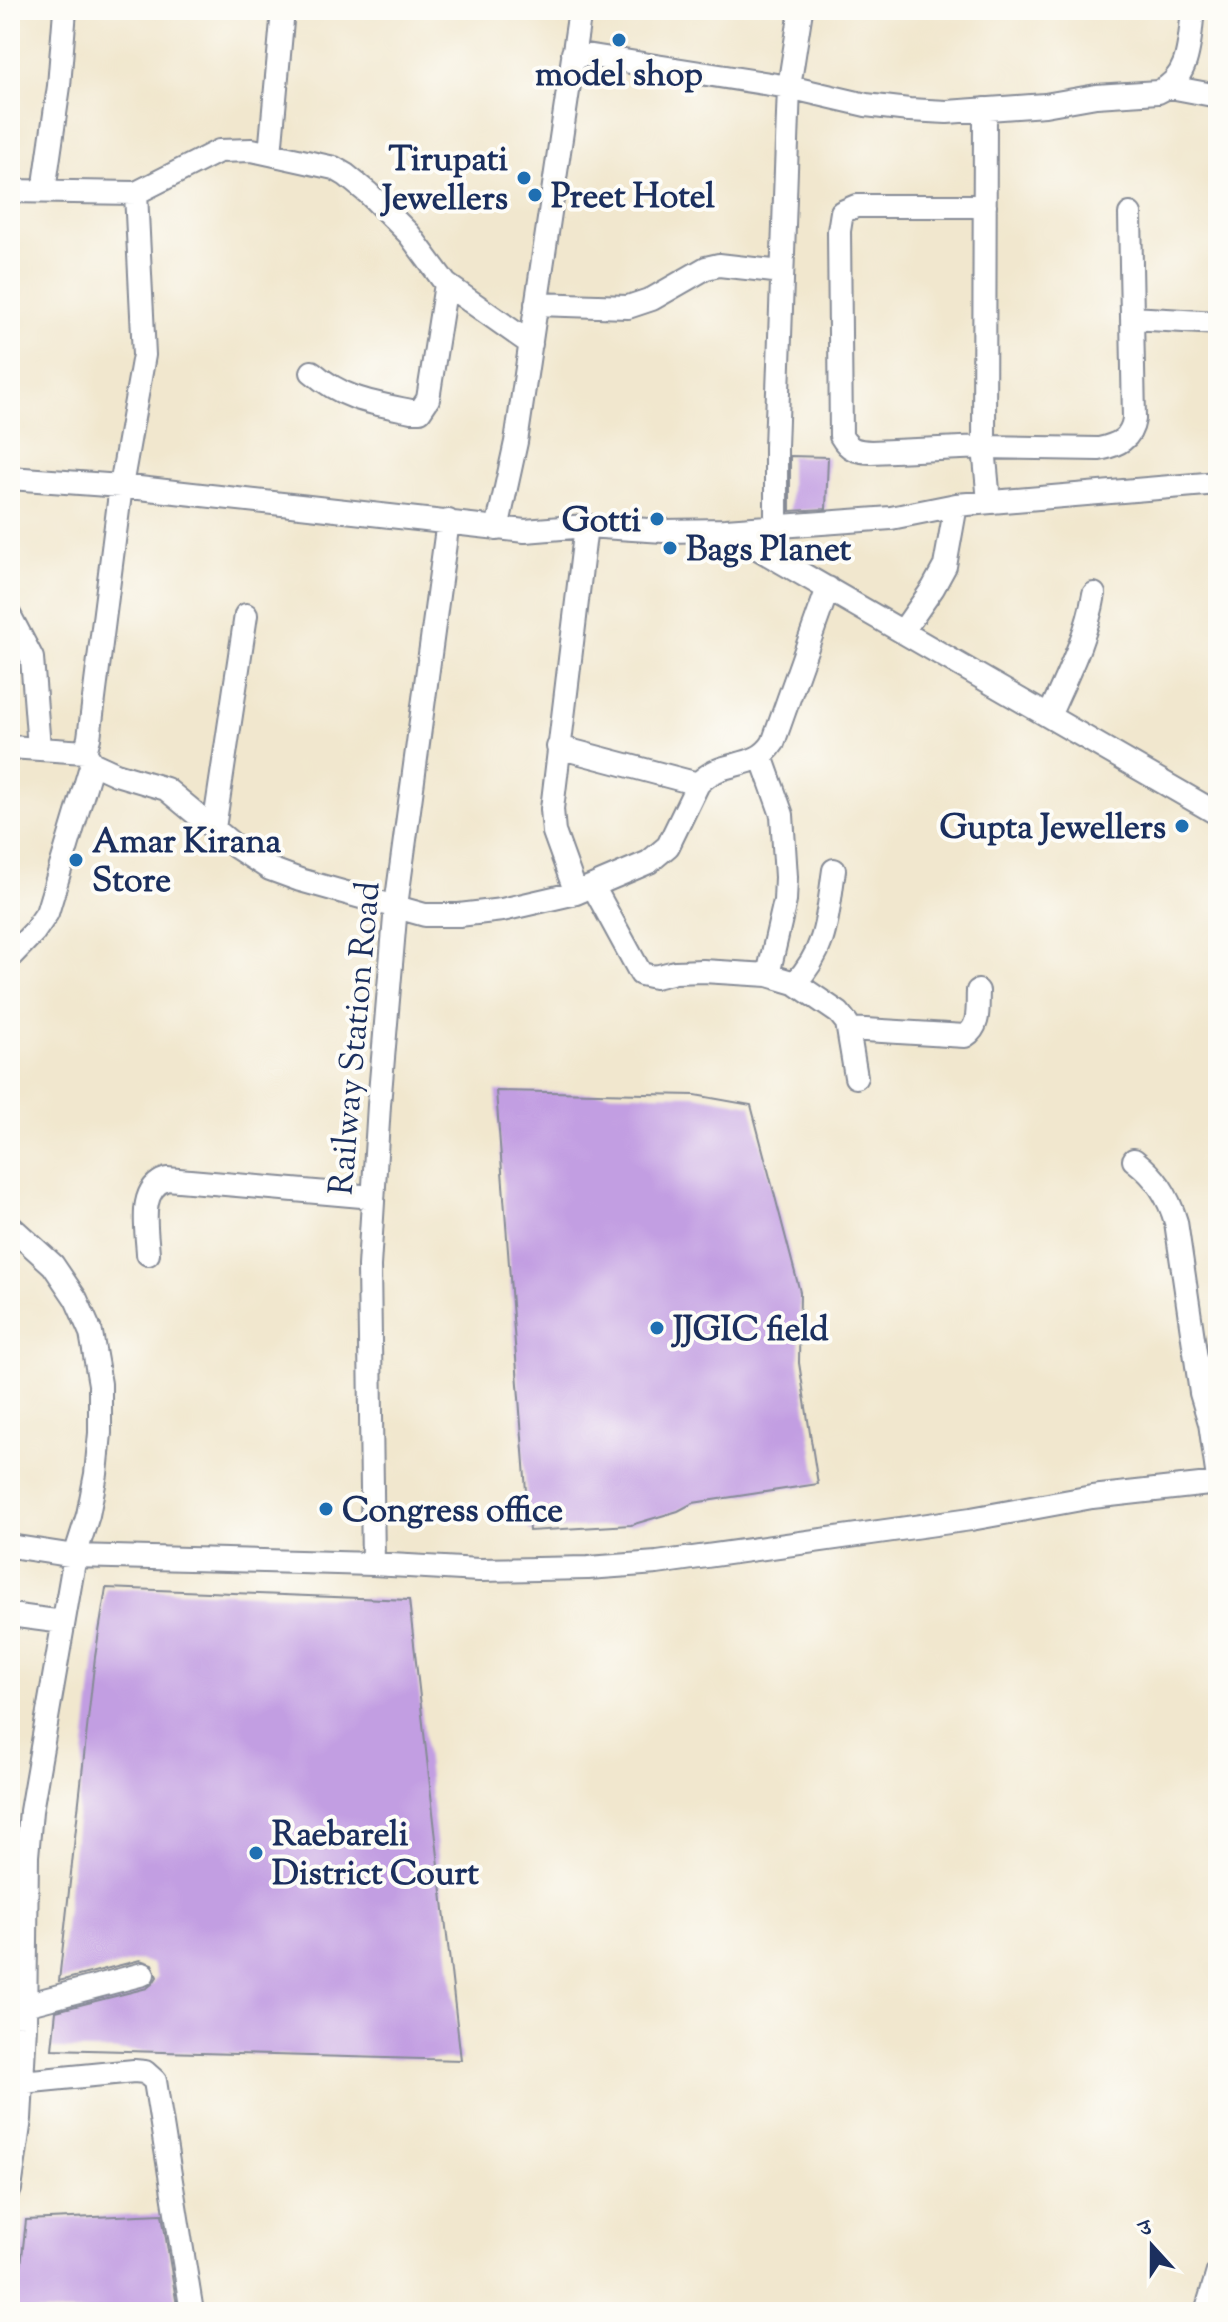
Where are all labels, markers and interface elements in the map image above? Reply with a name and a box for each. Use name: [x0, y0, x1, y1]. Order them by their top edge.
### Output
marker: model shop: [610, 31, 628, 49]
place label: model shop: [535, 52, 703, 101]
place label: Tirupati Jewellers: [379, 137, 508, 225]
marker: Tirupati Jewellers: [515, 169, 533, 187]
place label: Preet Hotel: [551, 174, 715, 223]
marker: Preet Hotel: [526, 186, 544, 204]
place label: Gotti: [562, 498, 641, 547]
marker: Gotti: [648, 510, 666, 528]
place label: Bags Planet: [686, 527, 852, 576]
marker: Bags Planet: [661, 539, 679, 557]
place label: Gupta Jewellers: [939, 805, 1166, 854]
marker: Gupta Jewellers: [1173, 817, 1191, 835]
place label: Amar Kirana Store: [92, 819, 282, 907]
marker: Amar Kirana Store: [67, 851, 85, 869]
street label: Railway Station Road: [318, 880, 395, 1197]
place label: JJGIC field: [670, 1307, 830, 1356]
marker: JJGIC field: [648, 1319, 666, 1337]
place label: Congress office: [342, 1488, 563, 1537]
marker: Congress office: [317, 1500, 335, 1518]
place label: Raebareli District Court: [272, 1812, 479, 1900]
marker: Raebareli District Court: [247, 1844, 265, 1862]
north arrow: [1112, 2206, 1192, 2286]
text: उ: [1133, 2213, 1159, 2248]

